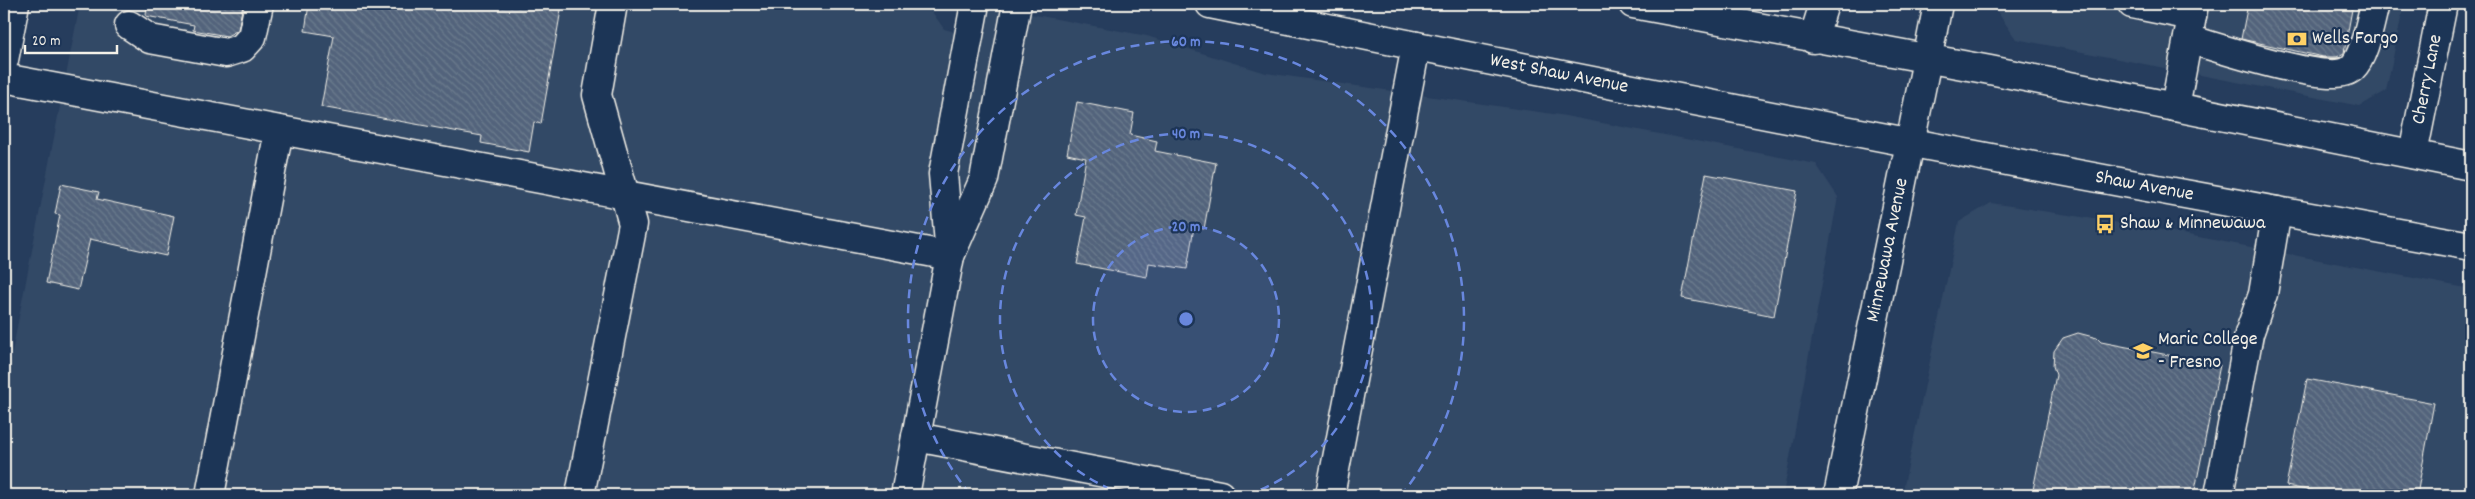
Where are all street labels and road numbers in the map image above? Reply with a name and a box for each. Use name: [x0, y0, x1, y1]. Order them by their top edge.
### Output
street label: Cherry Lane: [2405, 32, 2451, 127]
street label: West Shaw Avenue: [1487, 47, 1631, 102]
street label: Shaw Avenue: [2093, 164, 2196, 209]
street label: Minnewawa Avenue: [1860, 175, 1917, 325]

